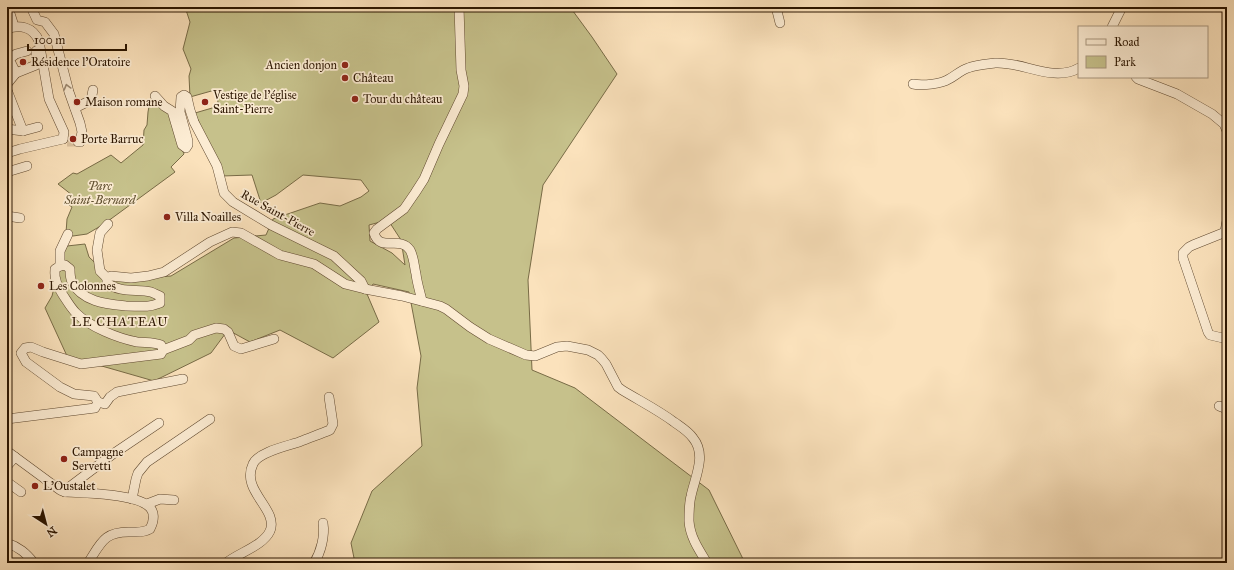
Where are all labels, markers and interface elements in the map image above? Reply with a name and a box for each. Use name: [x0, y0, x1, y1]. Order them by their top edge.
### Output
scale bar: [28, 26, 126, 52]
legend: [1078, 26, 1208, 78]
text: 100 m: [34, 33, 65, 47]
text: Road: [1114, 35, 1140, 49]
place label: Résidence l'Oratoire: [31, 55, 130, 69]
text: Park: [1114, 55, 1136, 69]
marker: Résidence l'Oratoire: [18, 57, 28, 67]
place label: Ancien donjon: [265, 58, 338, 72]
marker: Ancien donjon: [340, 60, 350, 70]
place label: Château: [353, 71, 394, 85]
marker: Château: [340, 73, 350, 83]
one-way arrow: [63, 84, 72, 91]
place label: Vestige de l'église Saint-Pierre: [212, 88, 297, 116]
place label: Tour du château: [363, 92, 443, 106]
marker: Tour du château: [350, 94, 360, 104]
place label: Maison romane: [85, 95, 163, 109]
marker: Maison romane: [72, 97, 82, 107]
marker: Vestige de l'église Saint-Pierre: [200, 97, 210, 107]
place label: Porte Barruc: [81, 132, 144, 146]
marker: Porte Barruc: [68, 134, 78, 144]
park label: Parc Saint-Bernard: [63, 179, 136, 207]
street label: Rue Saint-Pierre: [239, 187, 317, 239]
place label: Villa Noailles: [174, 210, 241, 224]
marker: Villa Noailles: [162, 212, 172, 222]
place label: Les Colonnes: [49, 279, 116, 293]
marker: Les Colonnes: [36, 281, 46, 291]
district label: LE CHATEAU: [72, 314, 168, 330]
place label: Campagne Servetti: [72, 445, 124, 473]
marker: Campagne Servetti: [59, 454, 69, 464]
place label: L'Oustalet: [43, 479, 96, 493]
marker: L'Oustalet: [30, 481, 40, 491]
north arrow: [26, 504, 66, 544]
text: N: [43, 524, 59, 540]

